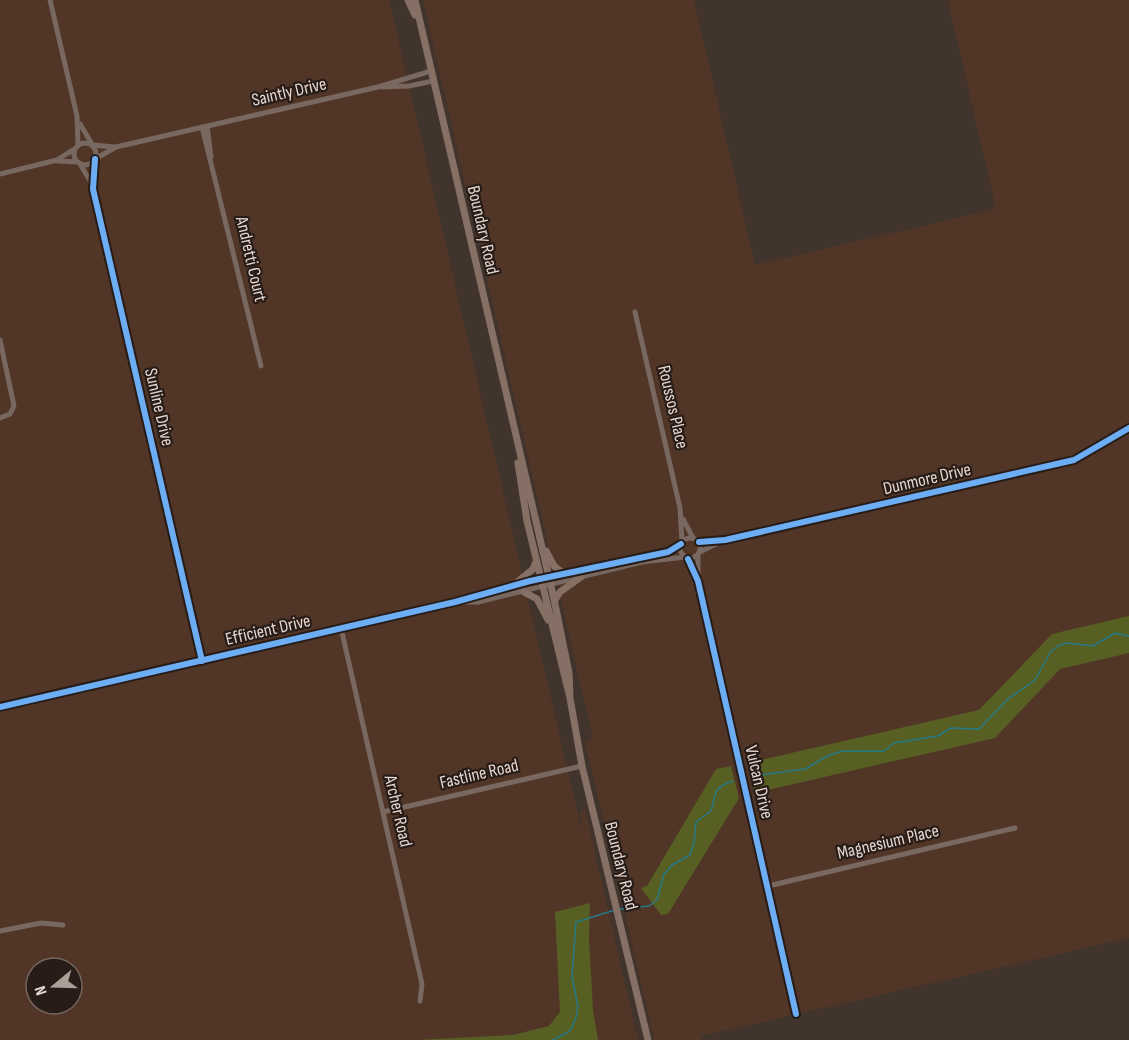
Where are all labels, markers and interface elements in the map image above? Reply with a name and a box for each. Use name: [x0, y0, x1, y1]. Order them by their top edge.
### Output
street label: Saintly Drive: [250, 73, 328, 111]
street label: Boundary Road: [463, 184, 503, 276]
street label: Andretti Court: [231, 213, 271, 304]
street label: Roussos Place: [653, 363, 693, 451]
street label: Sunline Drive: [140, 366, 178, 448]
street label: Dunmore Drive: [881, 459, 973, 499]
street label: Efficient Drive: [224, 610, 312, 650]
street label: Vulcan Drive: [740, 743, 778, 821]
street label: Fastline Road: [438, 755, 520, 793]
street label: Archer Road: [379, 772, 416, 849]
street label: Boundary Road: [600, 820, 642, 912]
street label: Magnesium Place: [835, 820, 941, 864]
north arrow: [24, 956, 84, 1016]
text: N: [31, 983, 52, 998]

